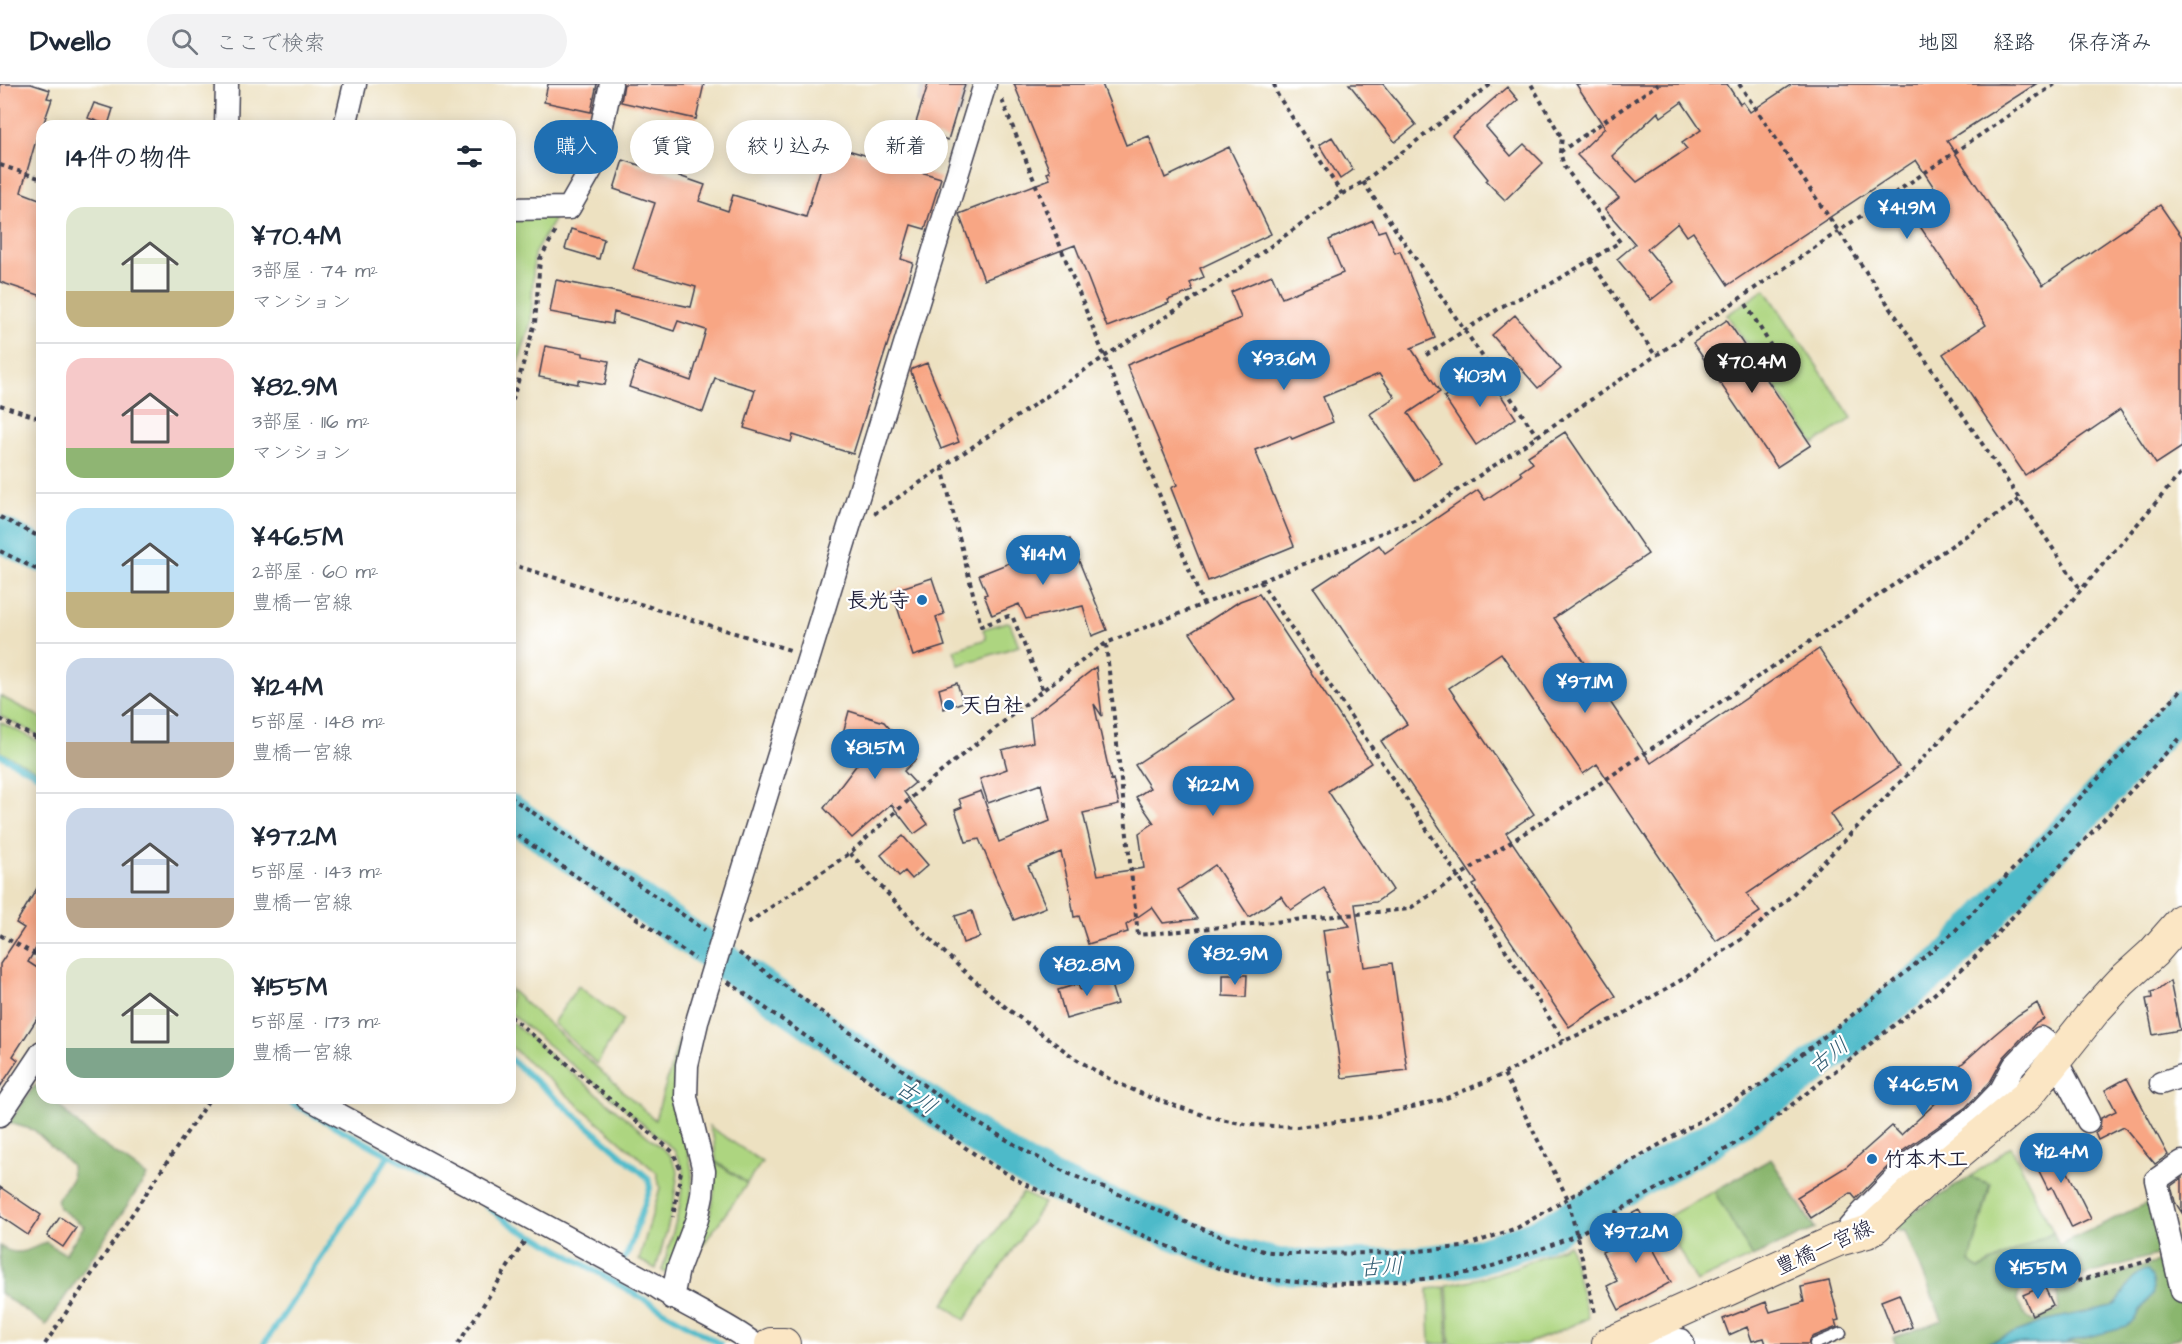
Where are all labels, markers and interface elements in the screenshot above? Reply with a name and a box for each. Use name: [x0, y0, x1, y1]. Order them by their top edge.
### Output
search box: [147, 14, 567, 68]
text: Dwello: [30, 22, 111, 61]
icon: search: [168, 25, 201, 58]
text: ここで検索: [216, 28, 326, 59]
text: 地図: [1918, 28, 1960, 57]
text: 経路: [1993, 28, 2035, 57]
text: 保存済み: [2068, 28, 2152, 57]
chip: 購入: [534, 120, 618, 174]
chip: 賃貸: [630, 120, 714, 174]
chip: 絞り込み: [726, 120, 852, 174]
chip: 新着: [864, 120, 948, 174]
text: 14件の物件: [66, 140, 191, 176]
icon: filters: [453, 140, 486, 173]
pin: ¥41.9M: [1858, 189, 1956, 240]
text: ¥41.9M: [1878, 194, 1936, 222]
text: ¥70.4M: [252, 218, 341, 254]
icon: home: [114, 231, 186, 303]
text: 3部屋 · 74 m²: [252, 257, 378, 285]
text: マンション: [252, 288, 351, 316]
pin: ¥93.6M: [1235, 340, 1333, 391]
pin: ¥70.4M: [1703, 343, 1801, 394]
text: ¥93.6M: [1252, 345, 1316, 373]
text: ¥70.4M: [1718, 348, 1786, 376]
pin: ¥103M: [1438, 357, 1522, 408]
text: ¥103M: [1454, 362, 1506, 390]
text: ¥82.9M: [252, 369, 338, 405]
icon: home: [114, 382, 186, 454]
text: 3部屋 · 116 m²: [252, 408, 370, 436]
text: マンション: [252, 439, 351, 467]
text: ¥46.5M: [252, 519, 343, 555]
icon: home: [114, 532, 186, 604]
pin: ¥114M: [1001, 535, 1085, 586]
text: ¥114M: [1020, 540, 1066, 568]
text: 2部屋 · 60 m²: [252, 558, 379, 586]
place label: 長光寺: [847, 586, 910, 615]
text: 豊橋一宮線: [252, 589, 352, 617]
marker: 長光寺: [915, 593, 929, 607]
pin: ¥97.1M: [1536, 663, 1634, 714]
text: ¥97.1M: [1557, 668, 1613, 696]
text: ¥124M: [252, 669, 323, 705]
icon: home: [114, 682, 186, 754]
place label: 天白社: [961, 691, 1024, 720]
marker: 天白社: [942, 698, 956, 712]
text: 5部屋 · 148 m²: [252, 708, 385, 736]
pin: ¥81.5M: [826, 729, 924, 780]
text: ¥81.5M: [845, 734, 905, 762]
text: 豊橋一宮線: [252, 739, 352, 767]
pin: ¥122M: [1171, 766, 1255, 817]
text: ¥122M: [1187, 771, 1239, 799]
text: ¥97.2M: [252, 819, 337, 855]
icon: home: [114, 832, 186, 904]
text: 5部屋 · 143 m²: [252, 858, 382, 886]
text: 豊橋一宮線: [252, 889, 352, 917]
pin: ¥82.9M: [1186, 935, 1284, 986]
text: ¥82.9M: [1202, 940, 1268, 968]
pin: ¥82.8M: [1038, 946, 1136, 997]
text: ¥82.8M: [1053, 951, 1121, 979]
text: ¥155M: [252, 969, 328, 1005]
icon: home: [114, 982, 186, 1054]
text: 5部屋 · 173 m²: [252, 1008, 381, 1036]
water label: 古川: [1802, 1030, 1856, 1082]
text: 豊橋一宮線: [252, 1039, 352, 1067]
pin: ¥46.5M: [1874, 1066, 1972, 1117]
text: ¥46.5M: [1888, 1071, 1958, 1099]
water label: 古川: [889, 1072, 943, 1123]
pin: ¥124M: [2019, 1133, 2103, 1184]
text: ¥124M: [2034, 1138, 2088, 1166]
place label: 竹本木工: [1884, 1145, 1968, 1174]
marker: 竹本木工: [1865, 1152, 1879, 1166]
pin: ¥97.2M: [1587, 1213, 1685, 1264]
street label: 豊橋一宮線: [1770, 1213, 1878, 1282]
text: ¥97.2M: [1603, 1218, 1669, 1246]
pin: ¥155M: [1996, 1249, 2080, 1300]
water label: 古川: [1358, 1251, 1404, 1284]
text: ¥155M: [2009, 1254, 2067, 1282]

